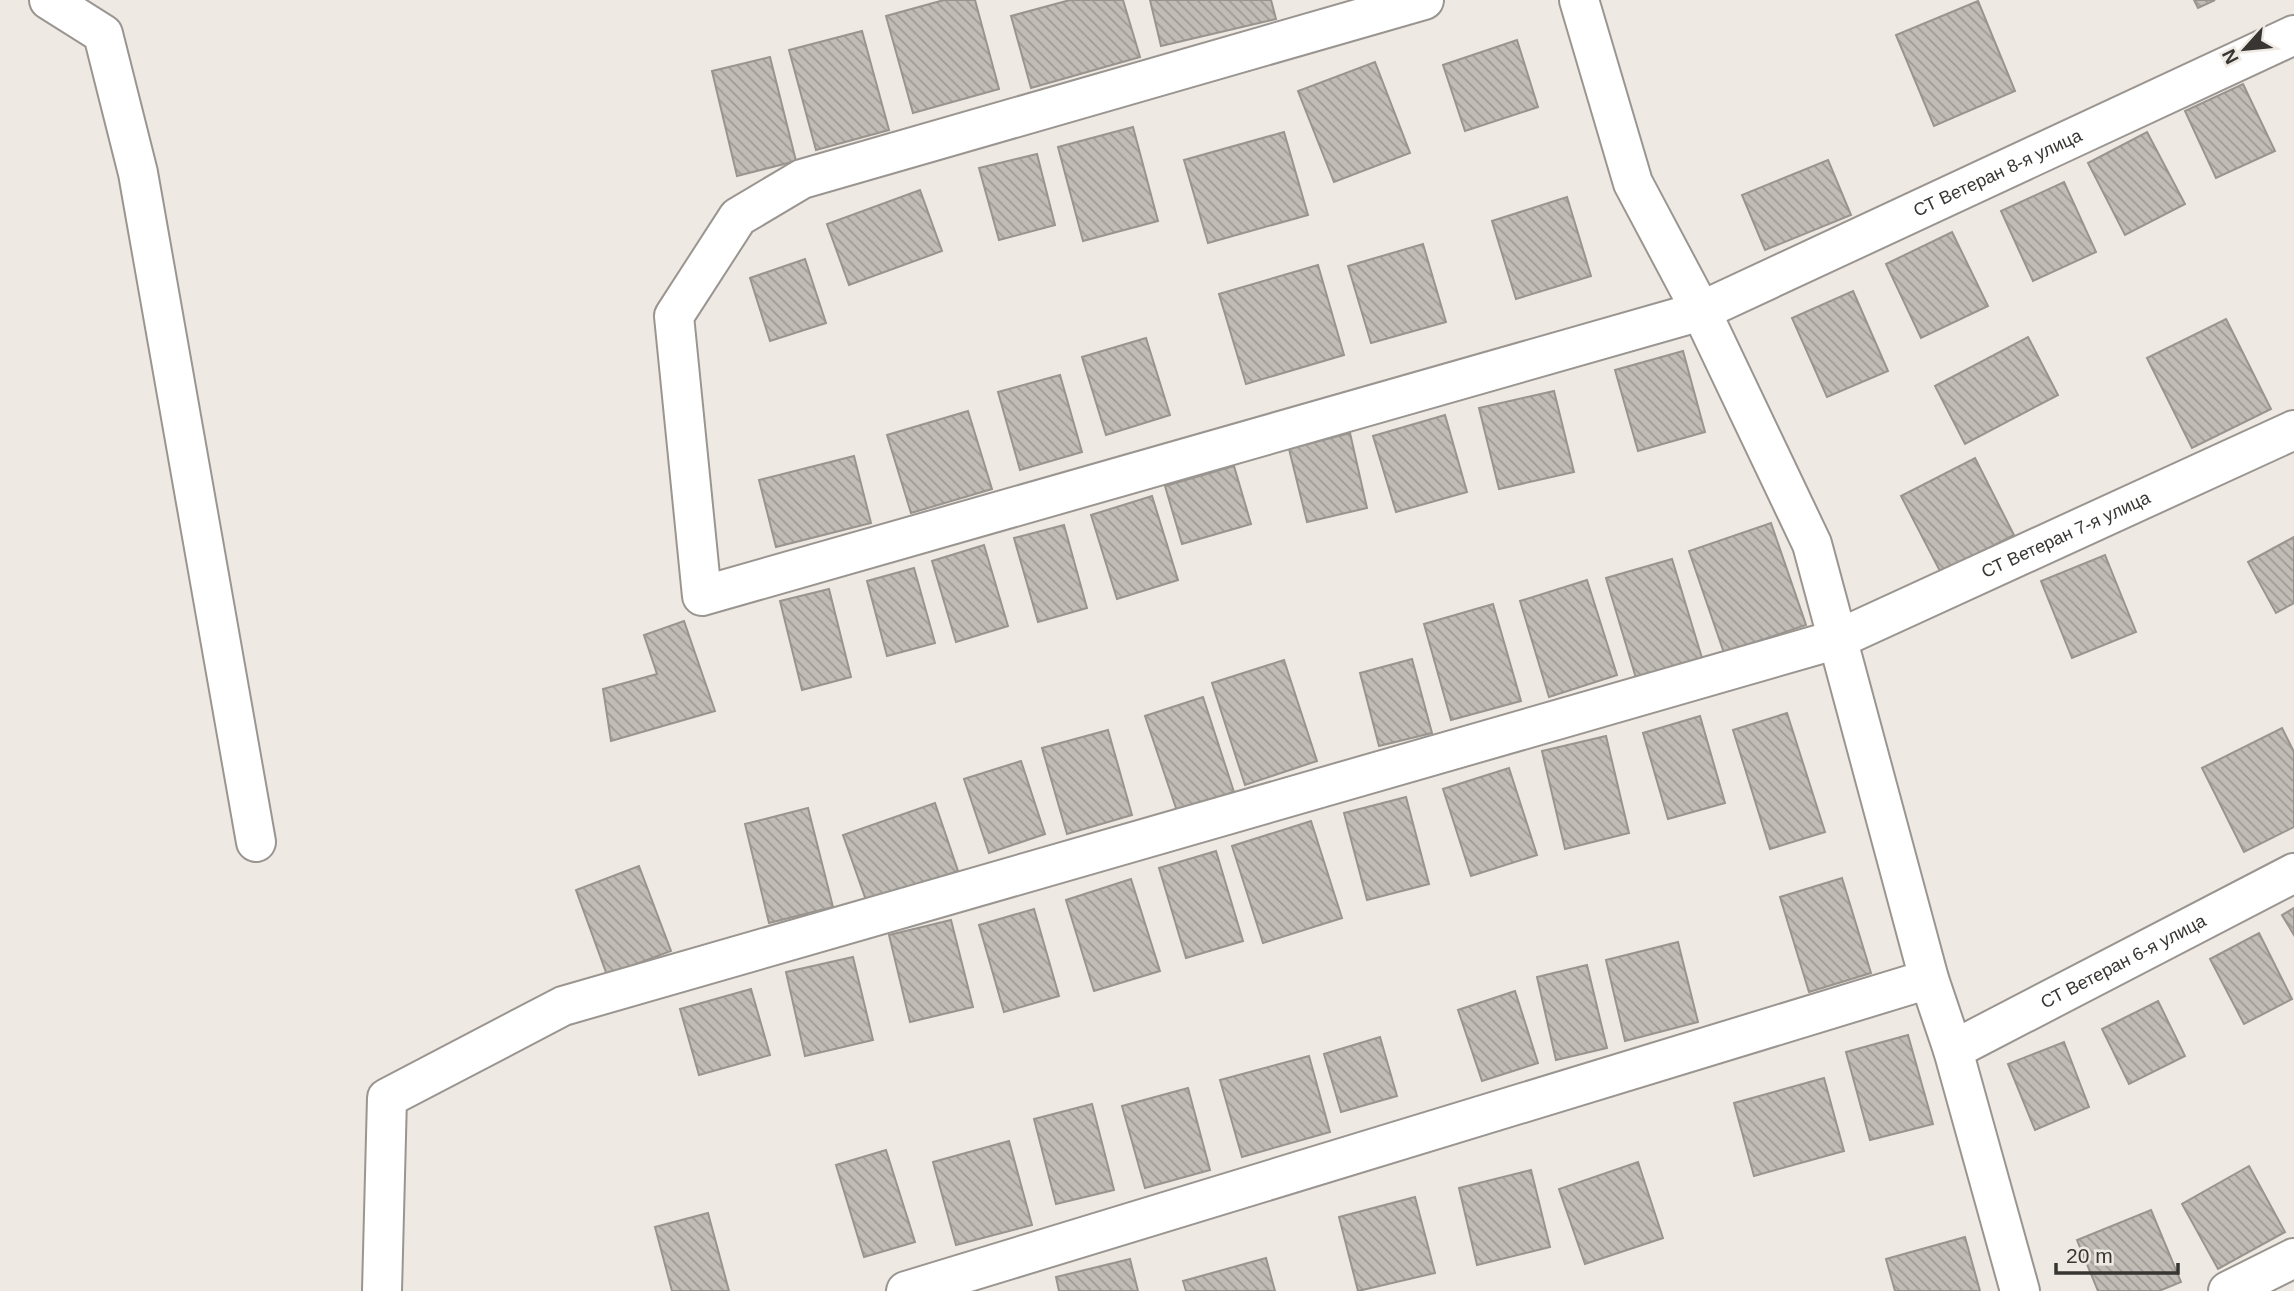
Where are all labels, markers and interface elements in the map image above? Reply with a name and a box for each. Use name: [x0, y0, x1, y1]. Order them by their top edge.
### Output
north arrow: [2210, 14, 2280, 84]
text: N: [2218, 46, 2243, 67]
street label: СТ Ветеран 8-я улица: [1910, 125, 2086, 221]
street label: СТ Ветеран 7-я улица: [1978, 487, 2154, 582]
street label: СТ Ветеран 6-я улица: [2037, 910, 2210, 1013]
scale bar: [2056, 1232, 2178, 1276]
text: 20 m: [2066, 1244, 2113, 1267]

